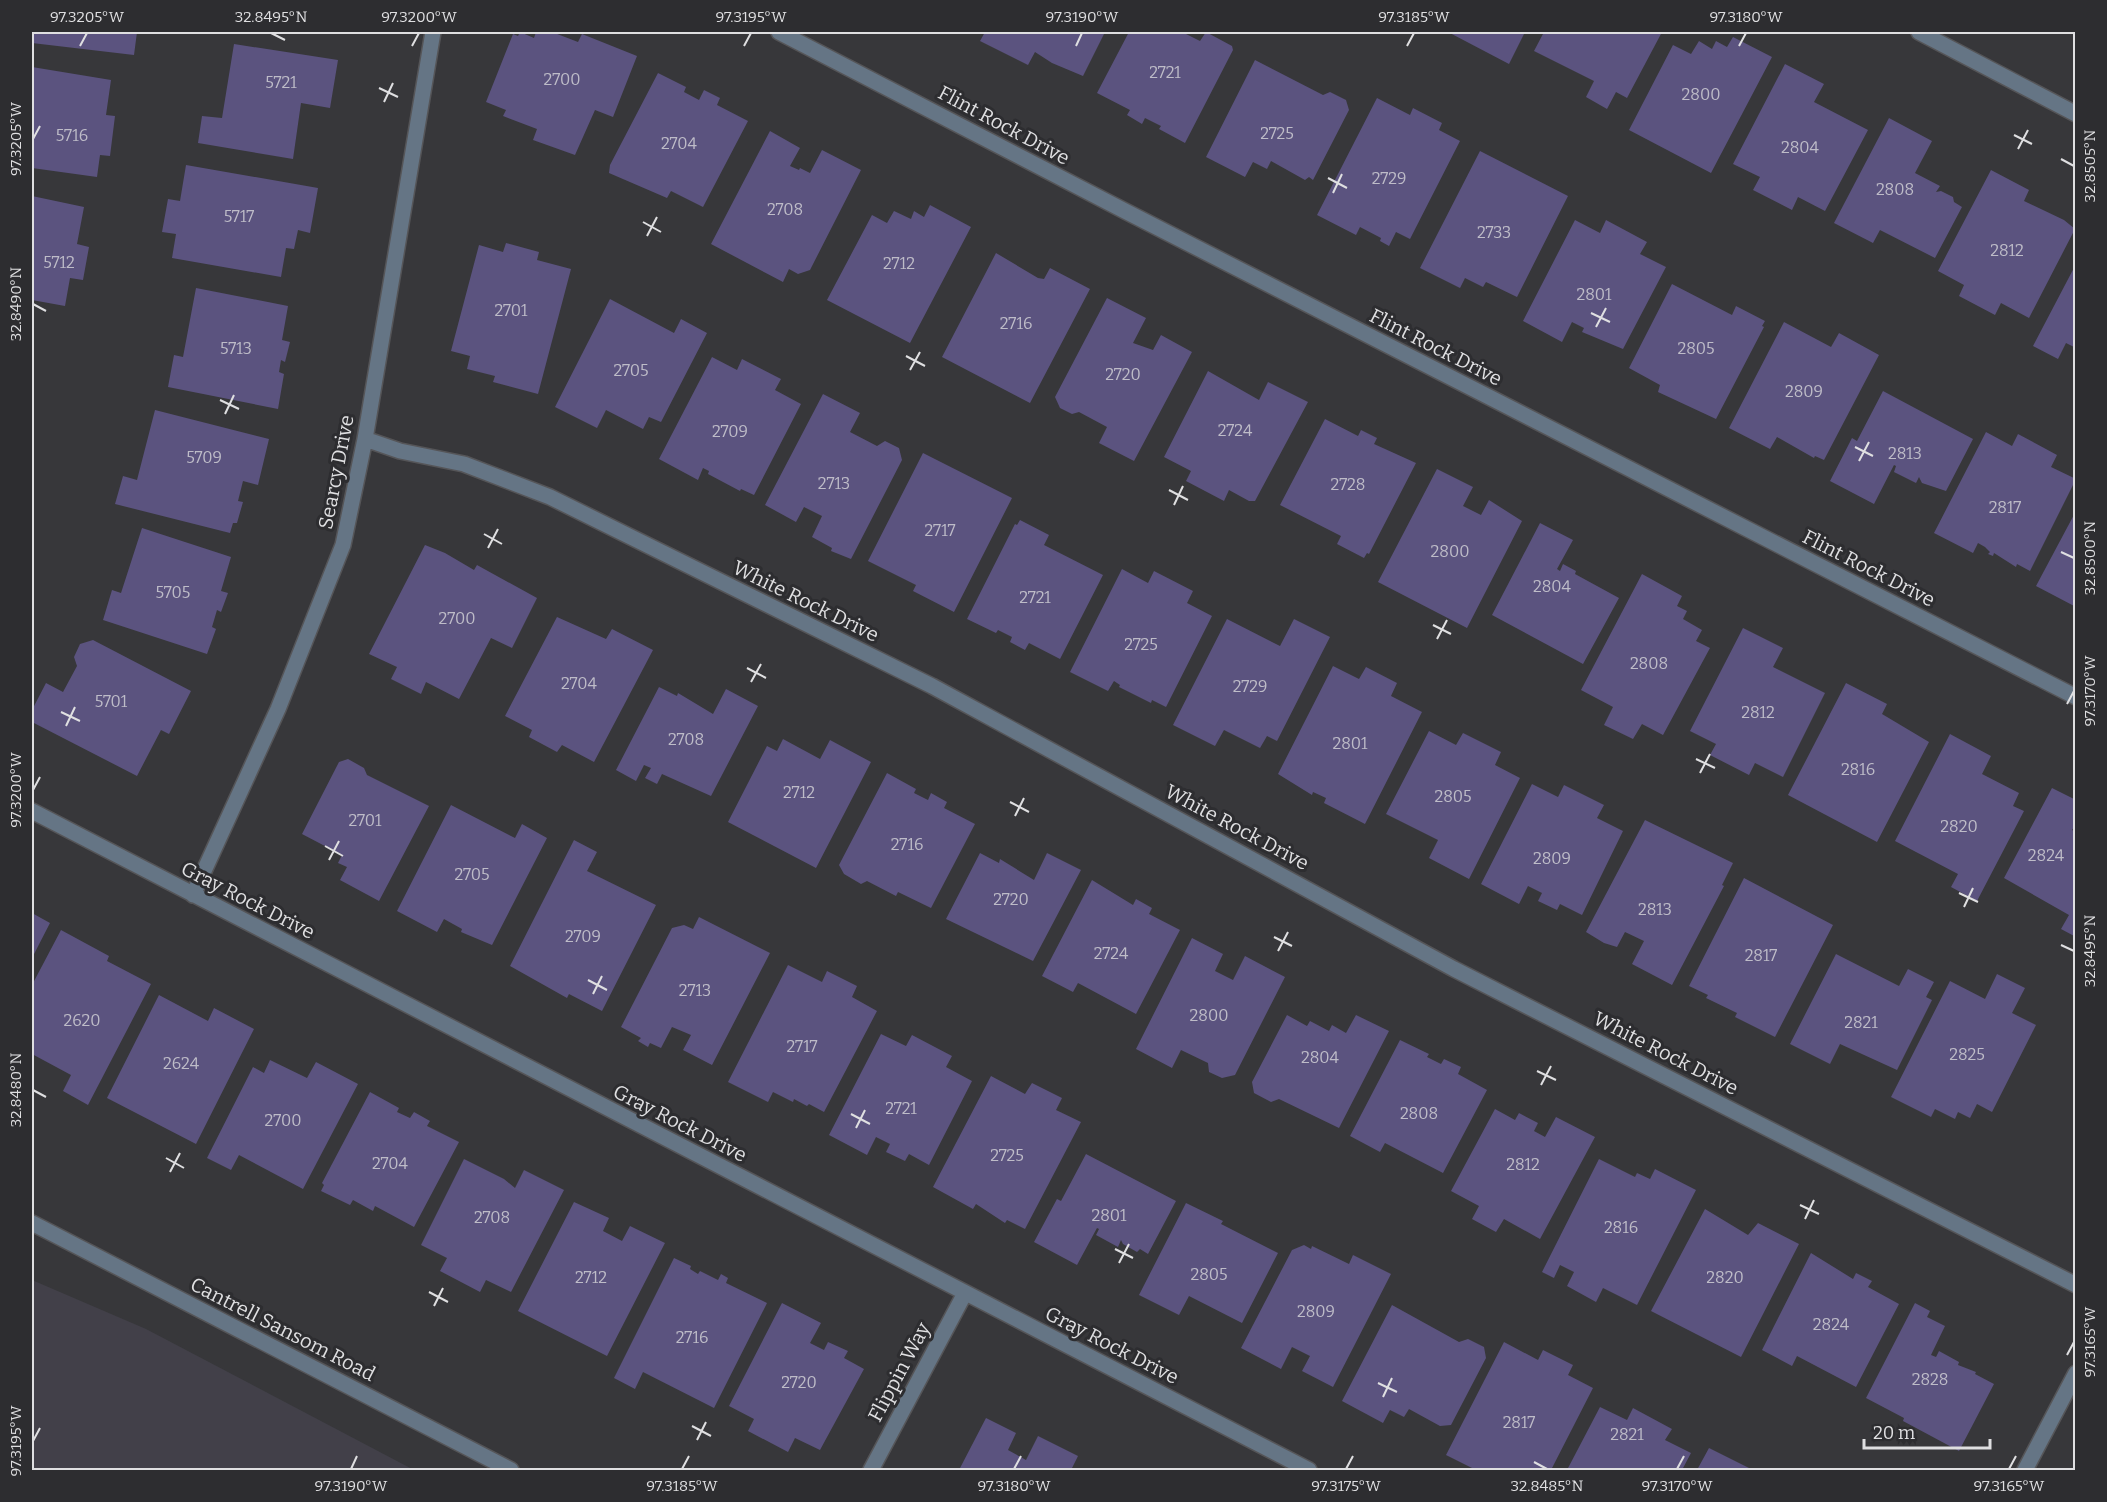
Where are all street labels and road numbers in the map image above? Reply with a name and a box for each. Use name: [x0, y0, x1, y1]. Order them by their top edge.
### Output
street label: Flint Rock Drive: [934, 80, 1074, 170]
street label: Flint Rock Drive: [1366, 303, 1506, 391]
street label: Searcy Drive: [313, 413, 359, 531]
street label: Flint Rock Drive: [1799, 524, 1939, 612]
street label: White Rock Drive: [729, 555, 883, 647]
street label: White Rock Drive: [1161, 779, 1313, 875]
street label: Gray Rock Drive: [177, 856, 319, 944]
street label: White Rock Drive: [1590, 1006, 1742, 1100]
street label: Gray Rock Drive: [609, 1079, 751, 1167]
street label: Cantrell Sansom Road: [186, 1272, 380, 1386]
street label: Gray Rock Drive: [1041, 1301, 1183, 1389]
street label: Flippin Way: [863, 1318, 935, 1426]

